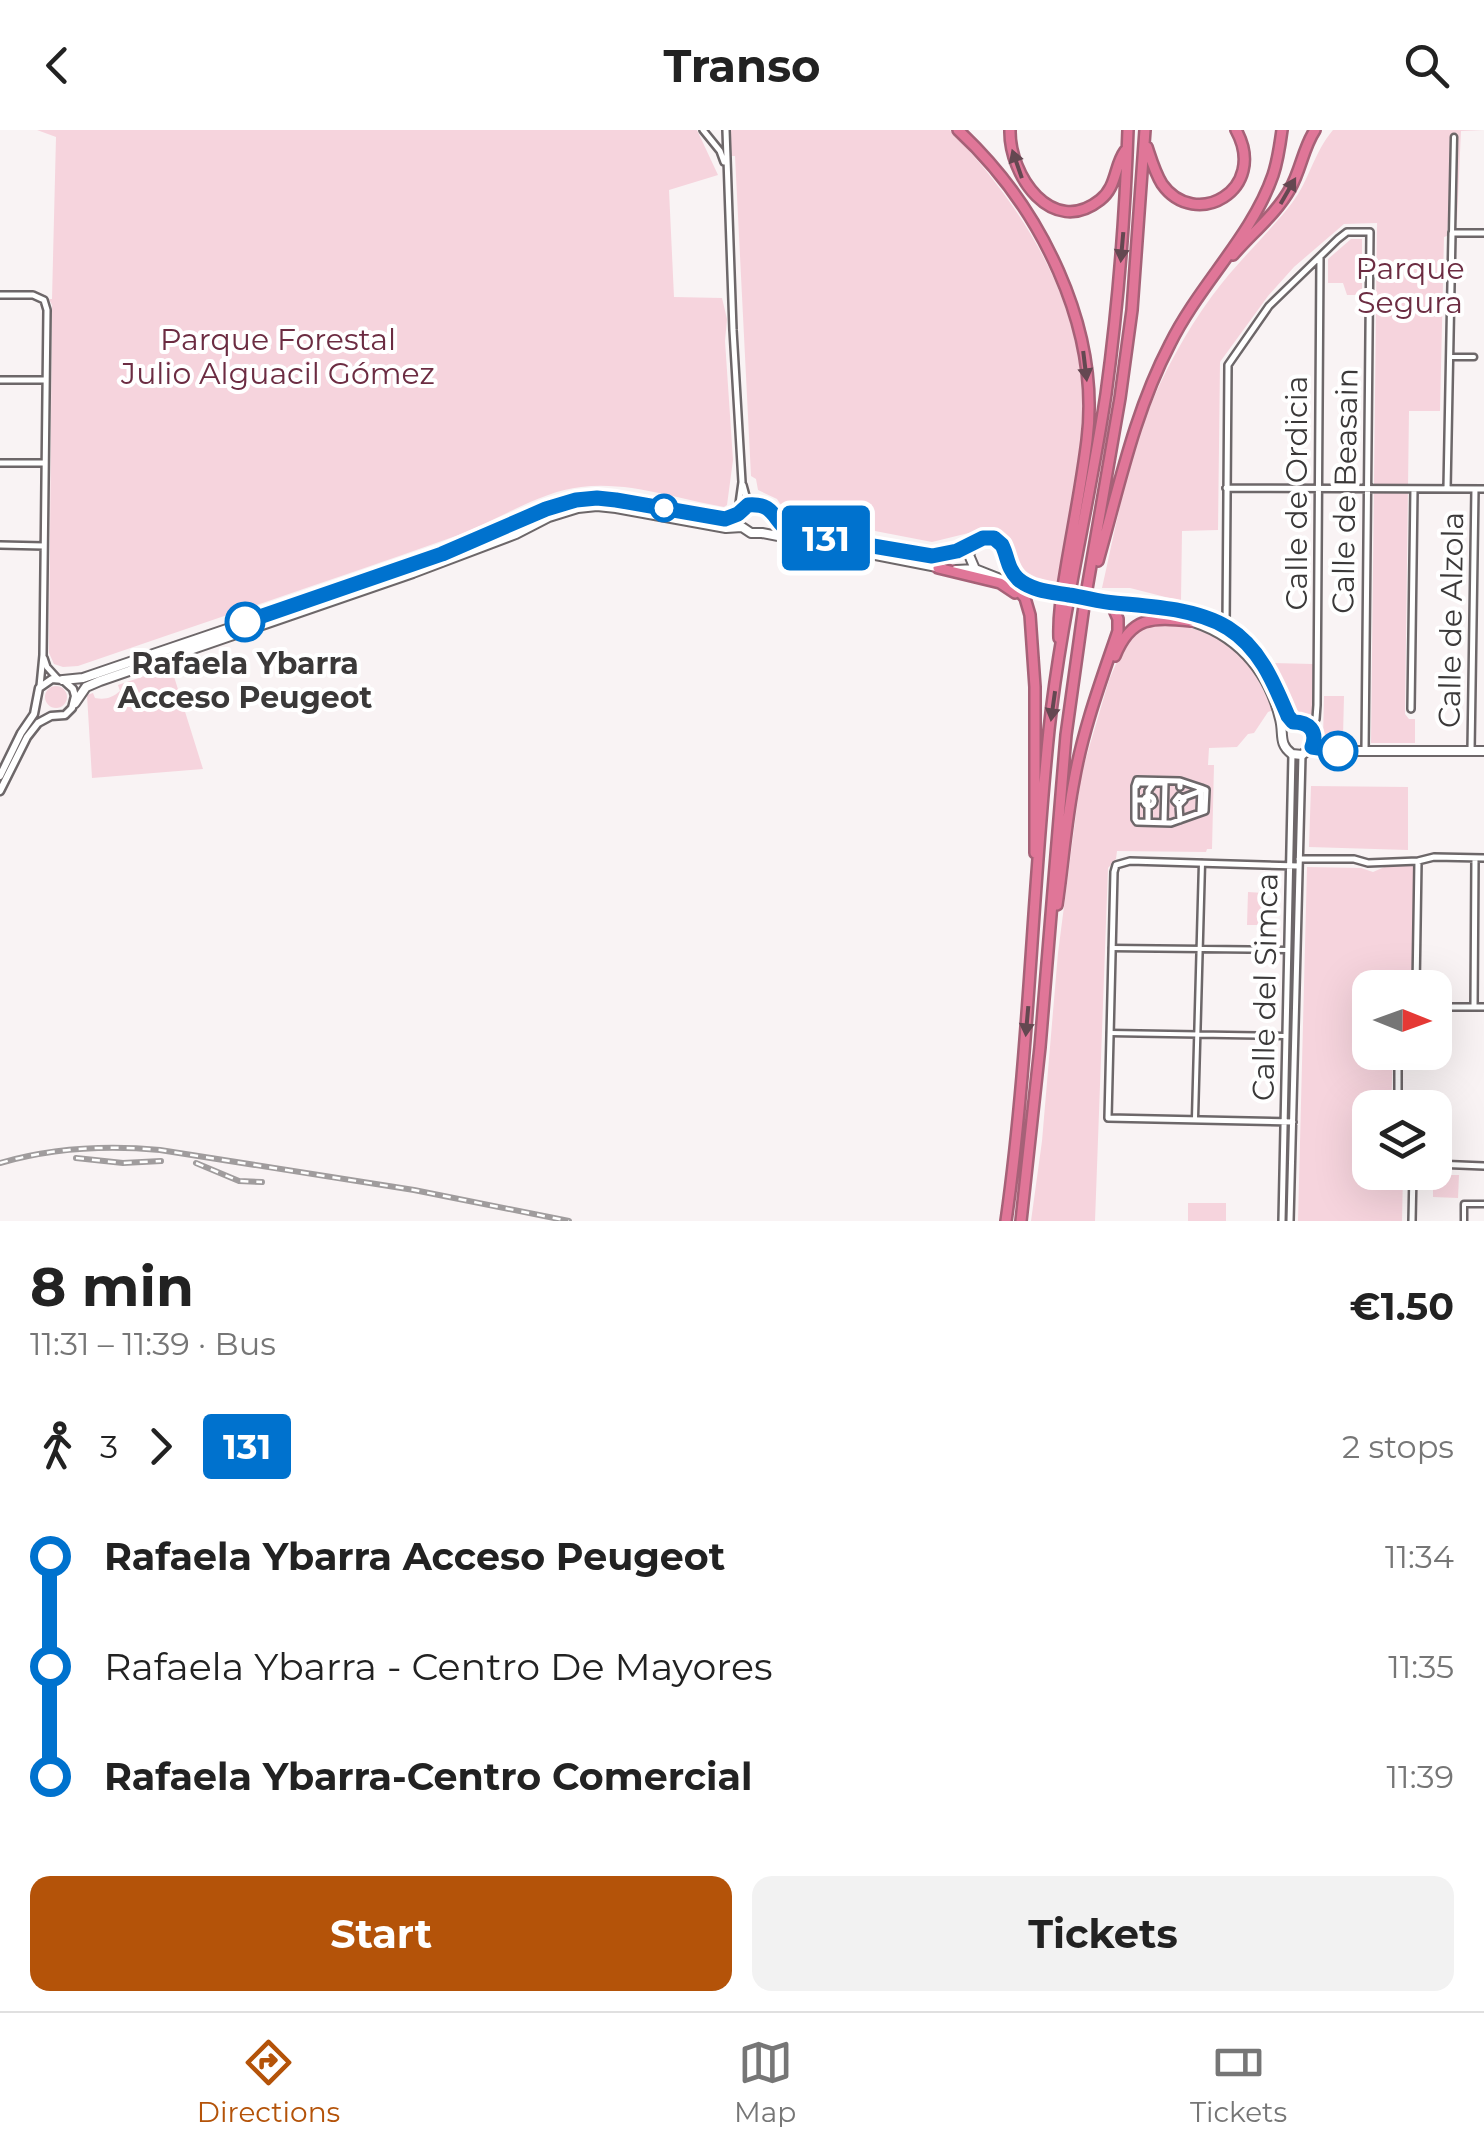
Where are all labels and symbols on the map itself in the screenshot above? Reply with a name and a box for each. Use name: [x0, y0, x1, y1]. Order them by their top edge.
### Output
one-way arrow: [1009, 148, 1024, 178]
one-way arrow: [1278, 177, 1296, 205]
one-way arrow: [1113, 231, 1129, 263]
park label: Parque Segura: [1355, 250, 1465, 321]
park label: Parque Forestal Julio Alguacil Gómez: [120, 321, 435, 392]
one-way arrow: [1077, 350, 1093, 382]
street label: Calle de Beasain: [1324, 368, 1366, 614]
street label: Calle de Ordicia: [1278, 376, 1315, 610]
unlabelled marker: [651, 495, 677, 521]
line badge: 131: [768, 506, 884, 570]
street label: Calle de Alzola: [1431, 511, 1471, 729]
marker: Rafaela Ybarra Acceso Peugeot: [226, 603, 264, 641]
place label: Rafaela Ybarra Acceso Peugeot: [117, 645, 372, 716]
one-way arrow: [1044, 691, 1060, 722]
unlabelled marker: [1319, 732, 1357, 770]
street label: Calle del Simca: [1245, 873, 1285, 1101]
north arrow: [1352, 970, 1452, 1070]
one-way arrow: [1018, 1006, 1034, 1037]

